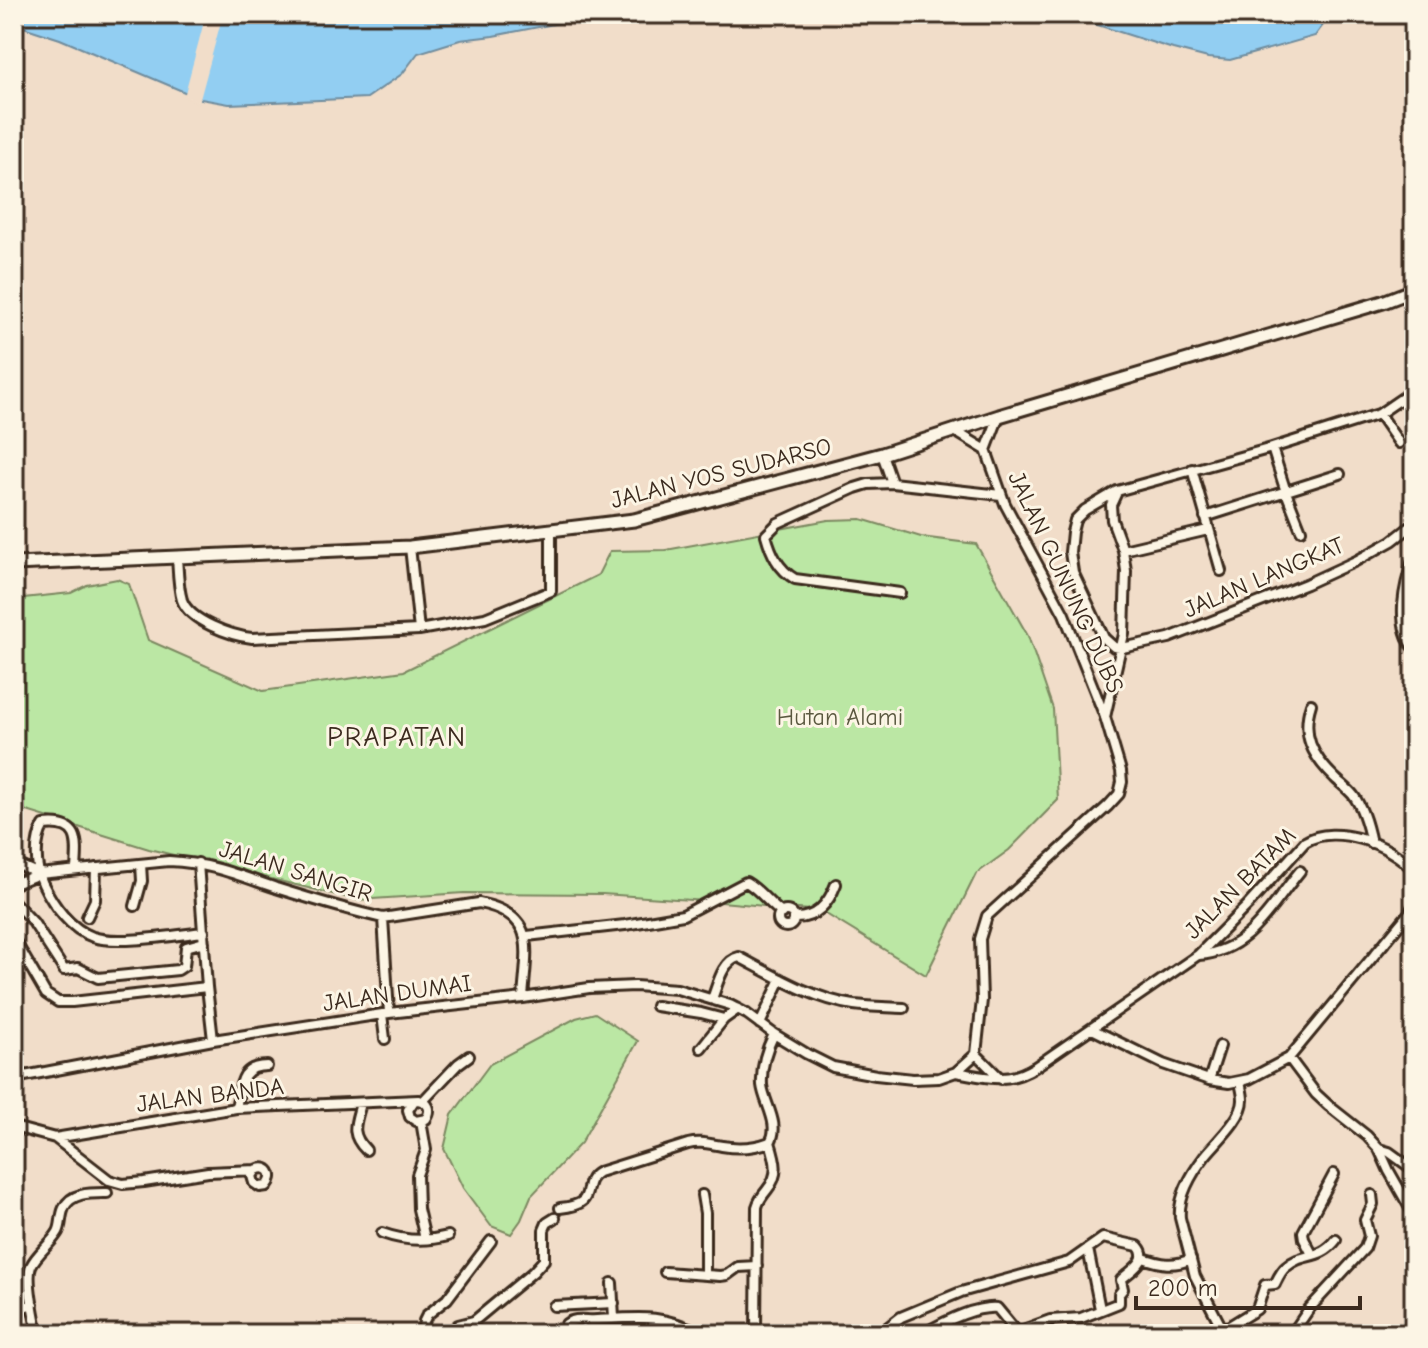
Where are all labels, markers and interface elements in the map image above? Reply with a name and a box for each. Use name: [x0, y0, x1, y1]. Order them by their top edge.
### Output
street label: JALAN YOS SUDARSO: [608, 432, 834, 514]
street label: JALAN GUNUNG DUBS: [1002, 467, 1130, 697]
street label: JALAN LANGKAT: [1180, 530, 1349, 623]
park label: Hutan Alami: [777, 703, 903, 731]
district label: PRAPATAN: [327, 721, 467, 753]
street label: JALAN BATAM: [1178, 821, 1302, 945]
street label: JALAN SANGIR: [216, 834, 376, 908]
street label: JALAN DUMAI: [321, 969, 473, 1017]
street label: JALAN BANDA: [135, 1072, 285, 1118]
scale bar: [1136, 1260, 1360, 1310]
text: 200 m: [1148, 1274, 1218, 1302]

